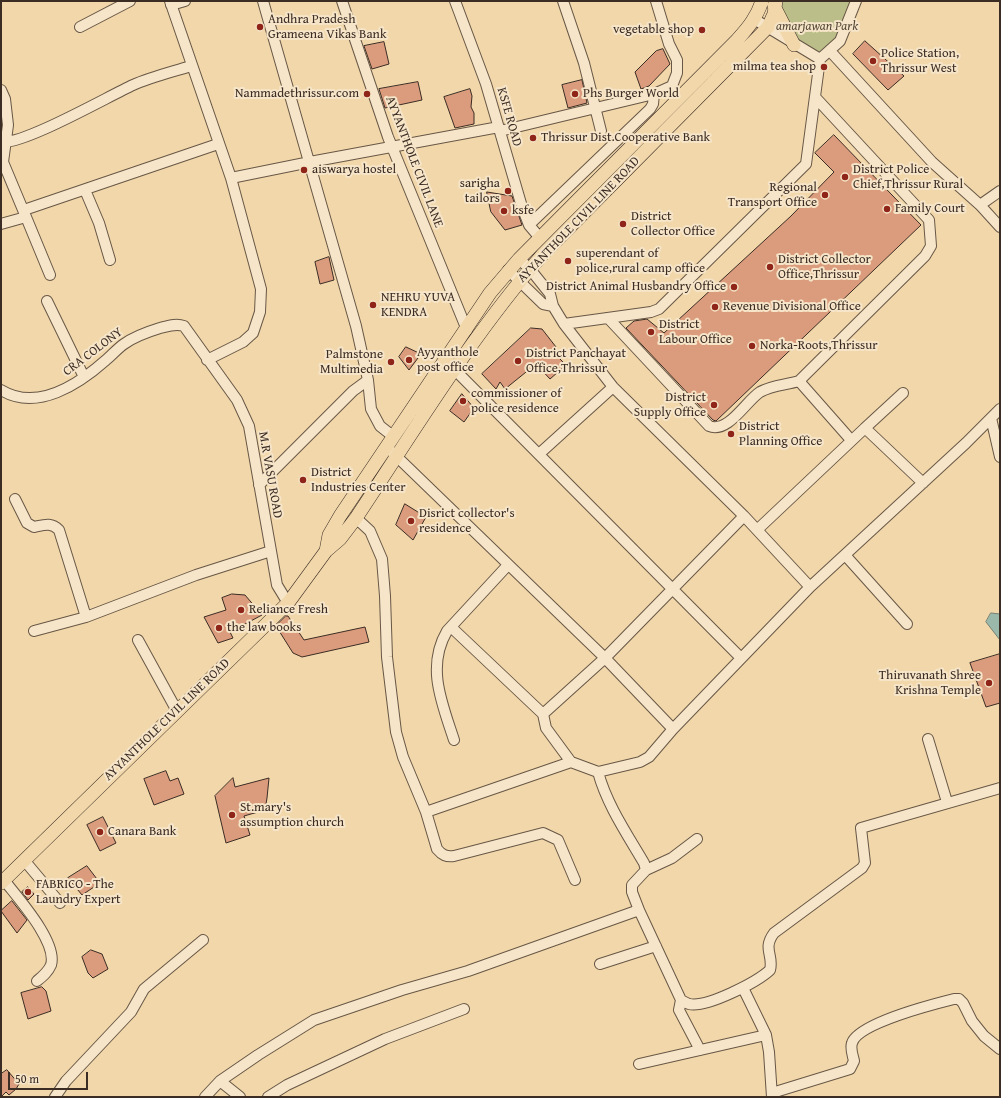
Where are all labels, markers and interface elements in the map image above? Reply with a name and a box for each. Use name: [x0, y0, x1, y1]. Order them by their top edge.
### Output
place label: Andhra Pradesh Grameena Vikas Bank: [268, 12, 387, 43]
park label: amarjawan Park: [776, 19, 858, 35]
marker: Andhra Pradesh Grameena Vikas Bank: [255, 22, 265, 32]
place label: vegetable shop: [613, 22, 694, 38]
marker: vegetable shop: [697, 25, 707, 35]
place label: Police Station, Thrissur West: [881, 46, 959, 77]
marker: Police Station, Thrissur West: [868, 56, 878, 66]
place label: milma tea shop: [733, 59, 816, 75]
marker: milma tea shop: [819, 62, 829, 72]
place label: Nammadethrissur.com: [235, 86, 359, 102]
street label: KSFE ROAD: [493, 86, 525, 148]
place label: Phs Burger World: [583, 86, 679, 102]
marker: Nammadethrissur.com: [362, 89, 372, 99]
marker: Phs Burger World: [570, 89, 580, 99]
street label: AYYANTHOLE CIVIL LANE: [382, 94, 446, 230]
place label: Thrissur Dist.Cooperative Bank: [541, 130, 710, 146]
marker: Thrissur Dist.Cooperative Bank: [528, 133, 538, 143]
street label: AYYANTHOLE CIVIL LINE ROAD: [515, 154, 643, 286]
place label: aiswarya hostel: [312, 162, 396, 178]
place label: District Police Chief,Thrissur Rural: [853, 162, 963, 193]
marker: aiswarya hostel: [299, 165, 309, 175]
marker: District Police Chief,Thrissur Rural: [840, 172, 850, 182]
place label: sarigha tailors: [460, 176, 500, 207]
place label: Regional Transport Office: [728, 180, 817, 211]
marker: sarigha tailors: [503, 186, 513, 196]
marker: Regional Transport Office: [820, 190, 830, 200]
place label: Family Court: [895, 201, 965, 217]
place label: ksfe: [512, 203, 534, 219]
marker: Family Court: [882, 204, 892, 214]
marker: ksfe: [499, 206, 509, 216]
place label: District Collector Office: [631, 209, 715, 240]
marker: District Collector Office: [618, 219, 628, 229]
place label: superendant of police,rural camp office: [576, 246, 705, 277]
place label: District Collector Office,Thrissur: [778, 252, 871, 283]
marker: superendant of police,rural camp office: [563, 256, 573, 266]
marker: District Collector Office,Thrissur: [765, 262, 775, 272]
place label: District Animal Husbandry Office: [546, 279, 726, 295]
marker: District Animal Husbandry Office: [729, 282, 739, 292]
place label: NEHRU YUVA KENDRA: [381, 290, 455, 321]
place label: Revenue Divisional Office: [723, 299, 861, 315]
marker: NEHRU YUVA KENDRA: [368, 300, 378, 310]
marker: Revenue Divisional Office: [710, 302, 720, 312]
place label: District Labour Office: [659, 317, 732, 348]
street label: CRA COLONY: [60, 324, 126, 380]
marker: District Labour Office: [646, 327, 656, 337]
place label: Norka-Roots,Thrissur: [760, 338, 878, 354]
marker: Norka-Roots,Thrissur: [747, 341, 757, 351]
place label: Ayyanthole post office: [417, 345, 479, 376]
place label: District Panchayat Office,Thrissur: [526, 346, 626, 377]
place label: Palmstone Multimedia: [320, 347, 383, 378]
marker: Ayyanthole post office: [404, 355, 414, 365]
marker: District Panchayat Office,Thrissur: [513, 356, 523, 366]
marker: Palmstone Multimedia: [386, 357, 396, 367]
place label: commissioner of police residence: [471, 386, 561, 417]
place label: District Supply Office: [634, 390, 706, 421]
marker: commissioner of police residence: [458, 396, 468, 406]
marker: District Supply Office: [709, 400, 719, 410]
place label: District Planning Office: [739, 419, 822, 450]
marker: District Planning Office: [726, 429, 736, 439]
street label: M.R VASU ROAD: [255, 430, 285, 520]
place label: District Industries Center: [311, 465, 406, 496]
marker: District Industries Center: [298, 475, 308, 485]
place label: Disrict collector's residence: [419, 506, 515, 537]
marker: Disrict collector's residence: [406, 516, 416, 526]
place label: Reliance Fresh: [249, 602, 328, 618]
marker: Reliance Fresh: [236, 605, 246, 615]
place label: the law books: [227, 620, 301, 636]
marker: the law books: [214, 623, 224, 633]
street label: AYYANTHOLE CIVIL LINE ROAD: [101, 656, 233, 784]
place label: Thiruvanath Shree Krishna Temple: [879, 668, 981, 699]
marker: Thiruvanath Shree Krishna Temple: [984, 678, 994, 688]
place label: St.mary's assumption church: [240, 800, 344, 831]
marker: St.mary's assumption church: [227, 810, 237, 820]
place label: Canara Bank: [108, 824, 176, 840]
marker: Canara Bank: [95, 827, 105, 837]
place label: FABRICO - The Laundry Expert: [36, 877, 121, 908]
marker: FABRICO - The Laundry Expert: [23, 887, 33, 897]
scale bar: [10, 1064, 90, 1090]
text: 50 m: [15, 1070, 39, 1087]

